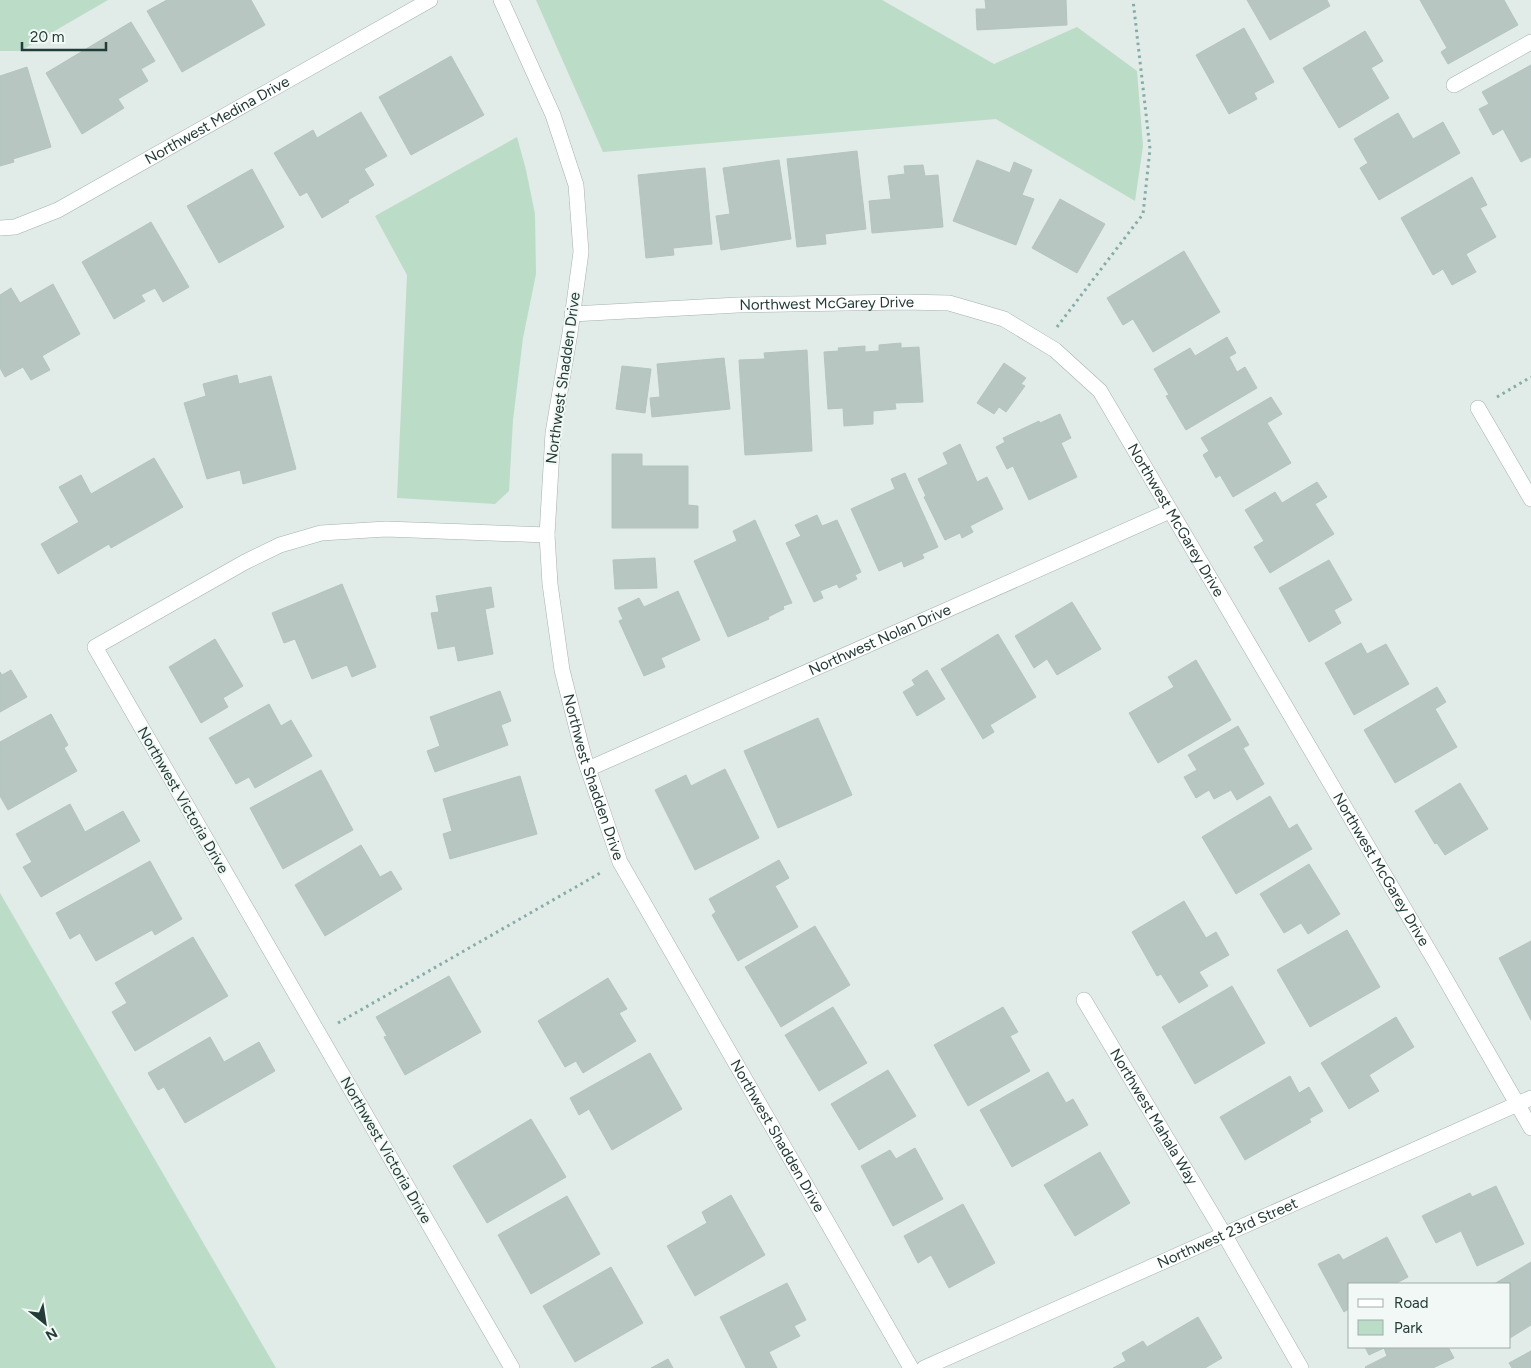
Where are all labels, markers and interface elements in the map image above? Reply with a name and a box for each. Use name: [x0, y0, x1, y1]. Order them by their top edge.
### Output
scale bar: [22, 20, 106, 52]
text: 20 m: [30, 28, 64, 46]
street label: Northwest Medina Drive: [142, 72, 293, 168]
street label: Northwest Shadden Drive: [542, 291, 584, 465]
street label: Northwest McGarey Drive: [739, 293, 914, 314]
street label: Northwest McGarey Drive: [1124, 440, 1228, 600]
street label: Northwest Nolan Drive: [806, 600, 954, 679]
street label: Northwest Shadden Drive: [559, 692, 628, 863]
street label: Northwest Victoria Drive: [134, 723, 232, 877]
street label: Northwest McGarey Drive: [1329, 789, 1433, 949]
street label: Northwest Mahala Way: [1106, 1045, 1202, 1188]
street label: Northwest Shadden Drive: [726, 1056, 829, 1215]
street label: Northwest Victoria Drive: [337, 1073, 435, 1227]
street label: Northwest 23rd Street: [1154, 1194, 1301, 1272]
legend: [1348, 1283, 1511, 1348]
text: Road: [1394, 1294, 1429, 1312]
north arrow: [20, 1298, 70, 1348]
text: Park: [1394, 1319, 1423, 1337]
text: N: [42, 1324, 60, 1344]

